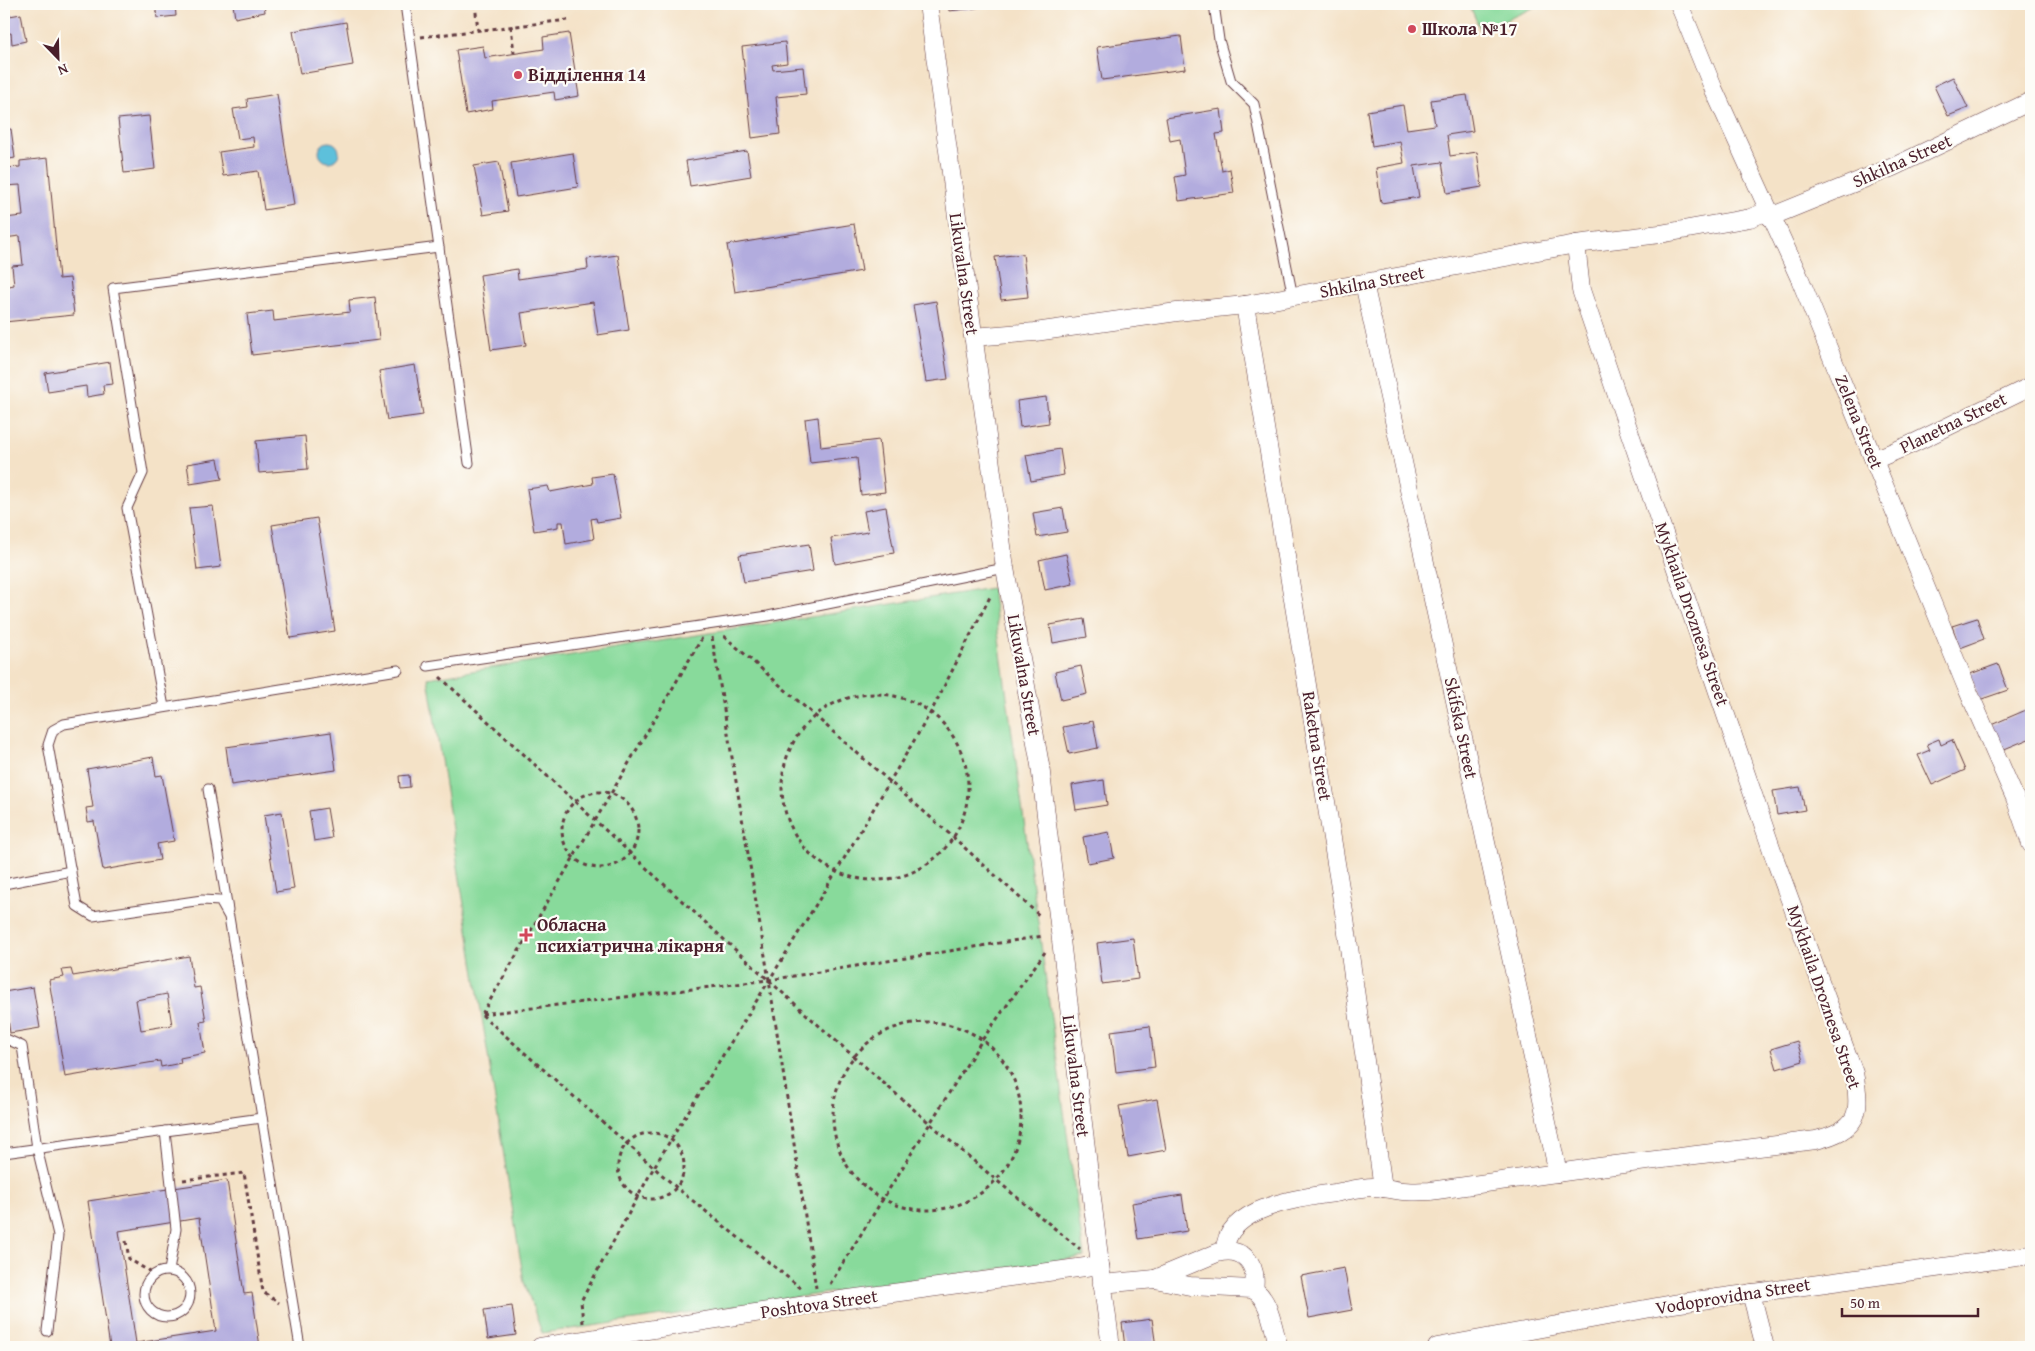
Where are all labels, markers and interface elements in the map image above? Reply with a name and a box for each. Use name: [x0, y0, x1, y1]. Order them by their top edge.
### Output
place label: Школа №17: [1422, 15, 1518, 42]
marker: Школа №17: [1406, 23, 1418, 35]
north arrow: [32, 32, 82, 82]
text: N: [54, 59, 71, 81]
place label: Відділення 14: [528, 61, 646, 88]
marker: Відділення 14: [512, 69, 524, 81]
street label: Shkilna Street: [1848, 126, 1956, 194]
street label: Likuvalna Street: [943, 211, 987, 337]
street label: Shkilna Street: [1317, 258, 1427, 305]
street label: Zelena Street: [1828, 371, 1891, 474]
street label: Planetna Street: [1895, 385, 2012, 460]
street label: Mykhaila Droznesa Street: [1648, 518, 1737, 710]
street label: Likuvalna Street: [1001, 612, 1049, 738]
street label: Skifska Street: [1438, 675, 1486, 782]
street label: Raketna Street: [1296, 689, 1340, 803]
street label: Mykhaila Droznesa Street: [1780, 901, 1869, 1093]
place label: Обласна психіатрична лікарня: [537, 911, 725, 959]
marker: Обласна психіатрична лікарня: [519, 928, 533, 942]
street label: Likuvalna Street: [1056, 1013, 1097, 1139]
street label: Vodoprovidna Street: [1654, 1270, 1813, 1321]
street label: Poshtova Street: [759, 1282, 880, 1325]
scale bar: [1842, 1286, 1979, 1318]
text: 50 m: [1850, 1292, 1881, 1313]

